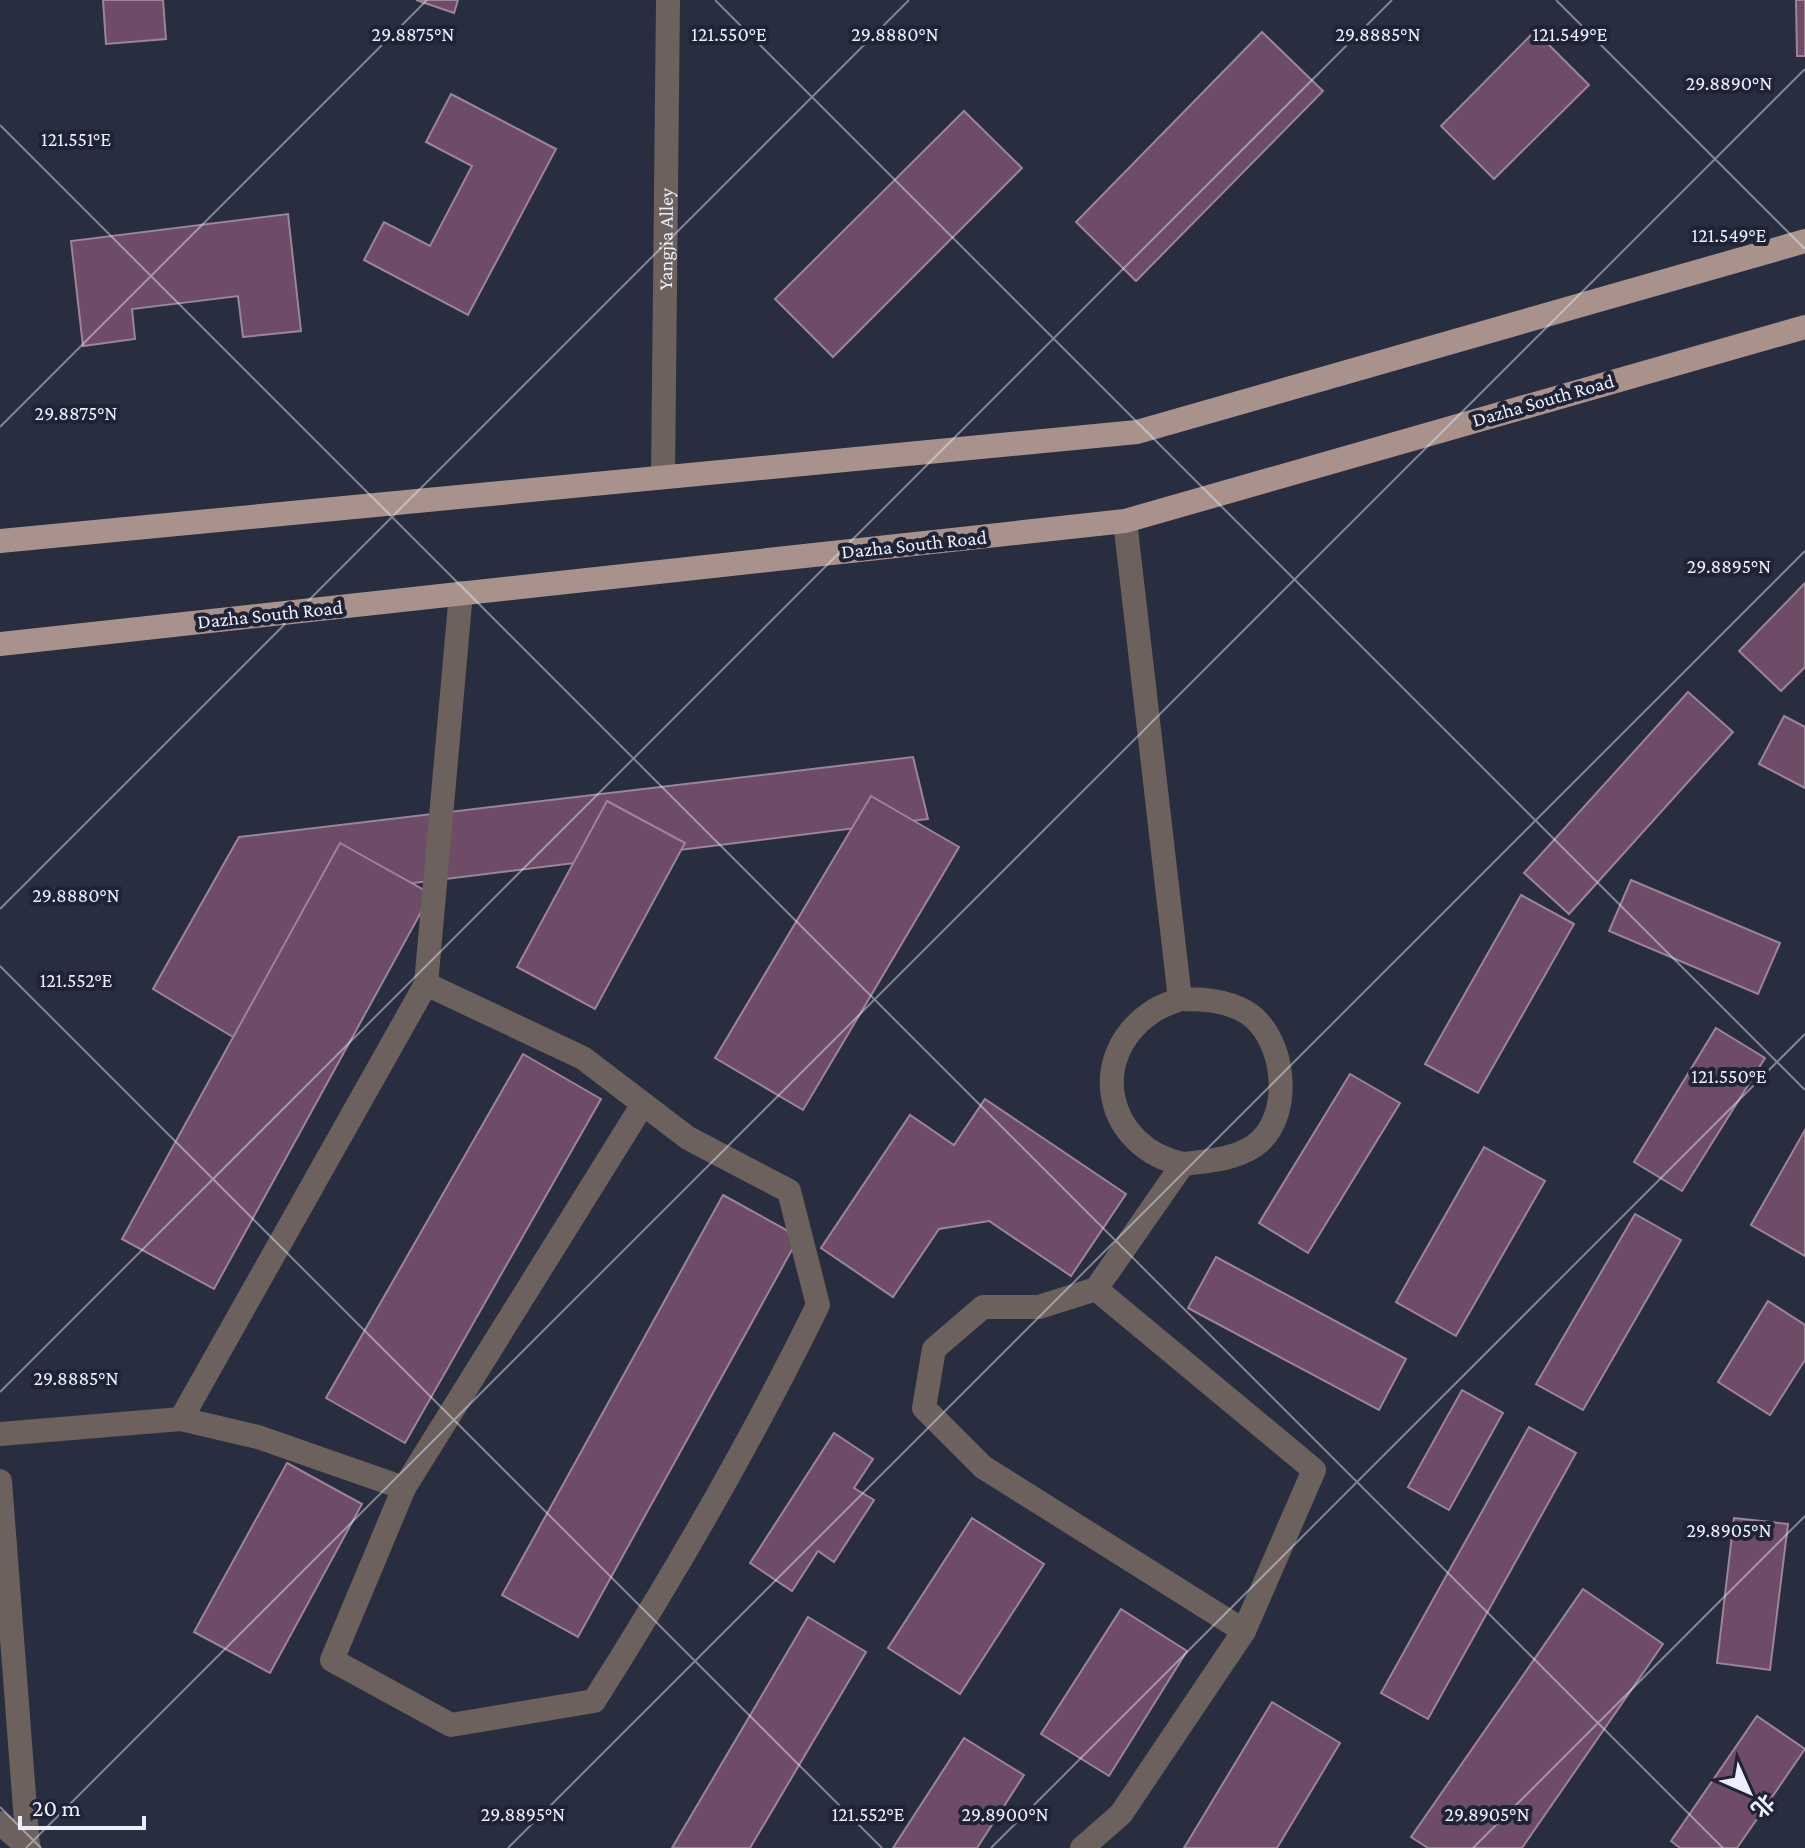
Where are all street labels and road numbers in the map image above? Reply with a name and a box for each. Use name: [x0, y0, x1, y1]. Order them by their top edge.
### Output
street label: Yangjia Alley: [654, 187, 678, 290]
street label: Dazha South Road: [1470, 369, 1617, 431]
street label: Dazha South Road: [840, 525, 988, 563]
street label: Dazha South Road: [196, 595, 344, 633]

